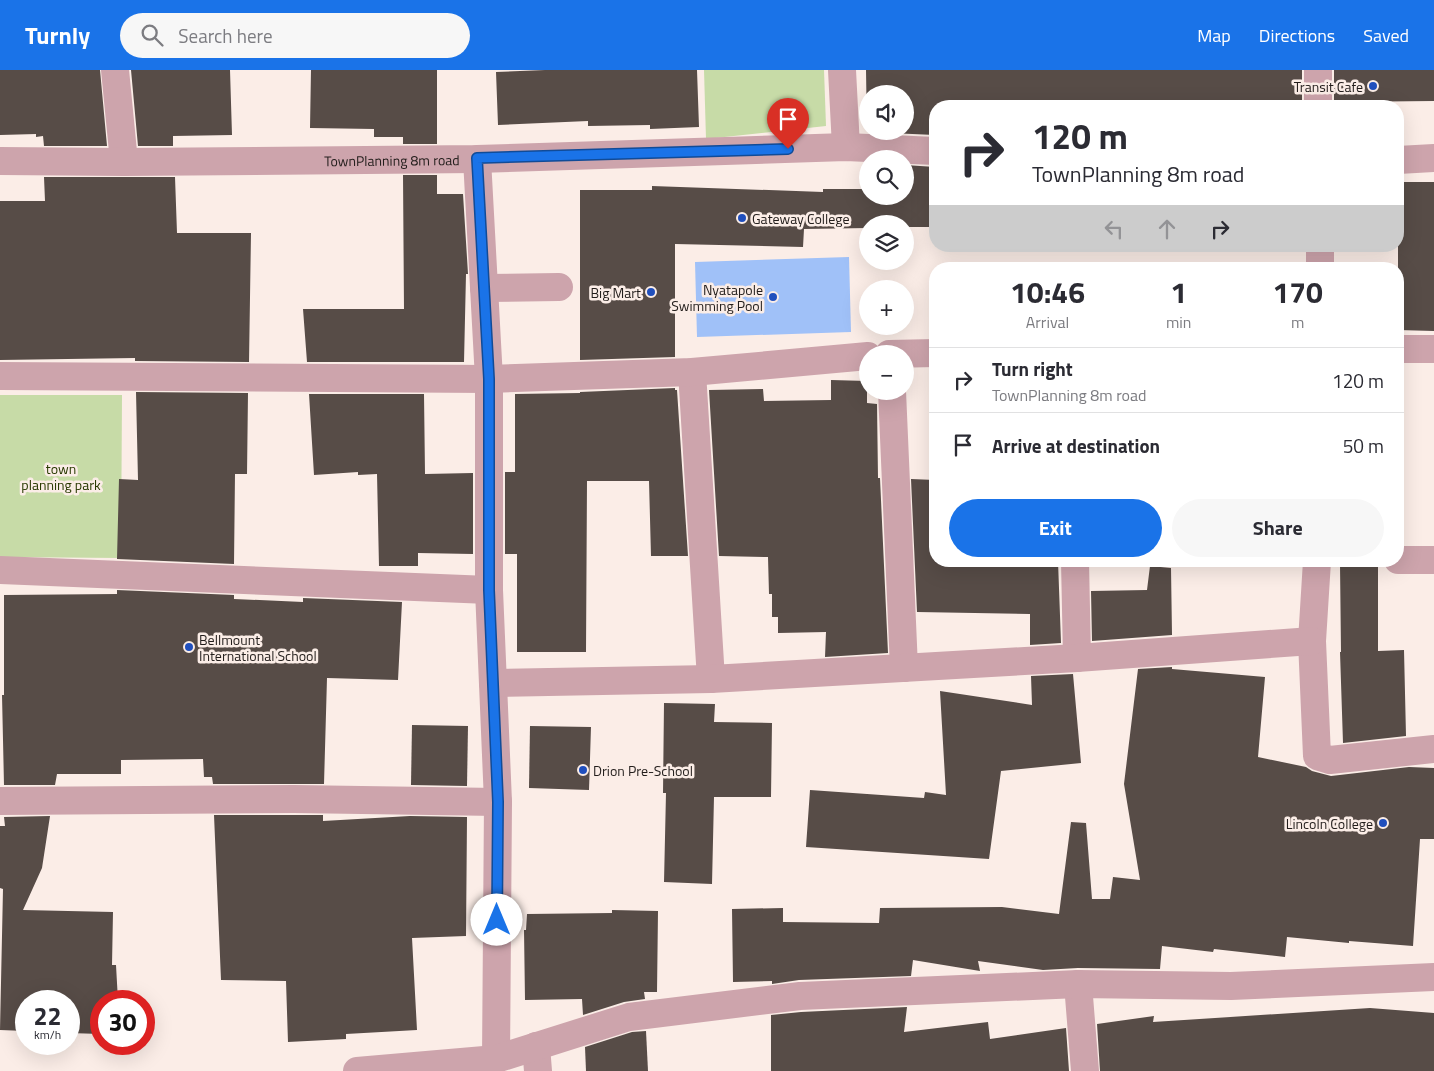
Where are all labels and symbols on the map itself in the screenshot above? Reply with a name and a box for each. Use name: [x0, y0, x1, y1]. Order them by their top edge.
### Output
place label: Transit Cafe: [1294, 76, 1363, 97]
marker: Transit Cafe: [1367, 80, 1379, 92]
pin: [767, 98, 809, 149]
street label: TownPlanning 8m road: [324, 149, 460, 171]
place label: Gateway College: [752, 208, 850, 229]
marker: Gateway College: [736, 212, 748, 224]
place label: Nyatapole Swimming Pool: [671, 279, 763, 316]
place label: Big Mart: [591, 282, 641, 303]
marker: Big Mart: [645, 286, 657, 298]
marker: Nyatapole Swimming Pool: [767, 291, 779, 303]
park label: town planning park: [21, 458, 101, 495]
place label: Bellmount International School: [199, 629, 317, 666]
marker: Bellmount International School: [183, 641, 195, 653]
place label: Drion Pre-School: [593, 760, 693, 781]
marker: Drion Pre-School: [577, 764, 589, 776]
place label: Lincoln College: [1286, 813, 1373, 834]
marker: Lincoln College: [1377, 817, 1389, 829]
position arrow: [470, 893, 522, 945]
speed limit sign: 30: [90, 990, 155, 1055]

